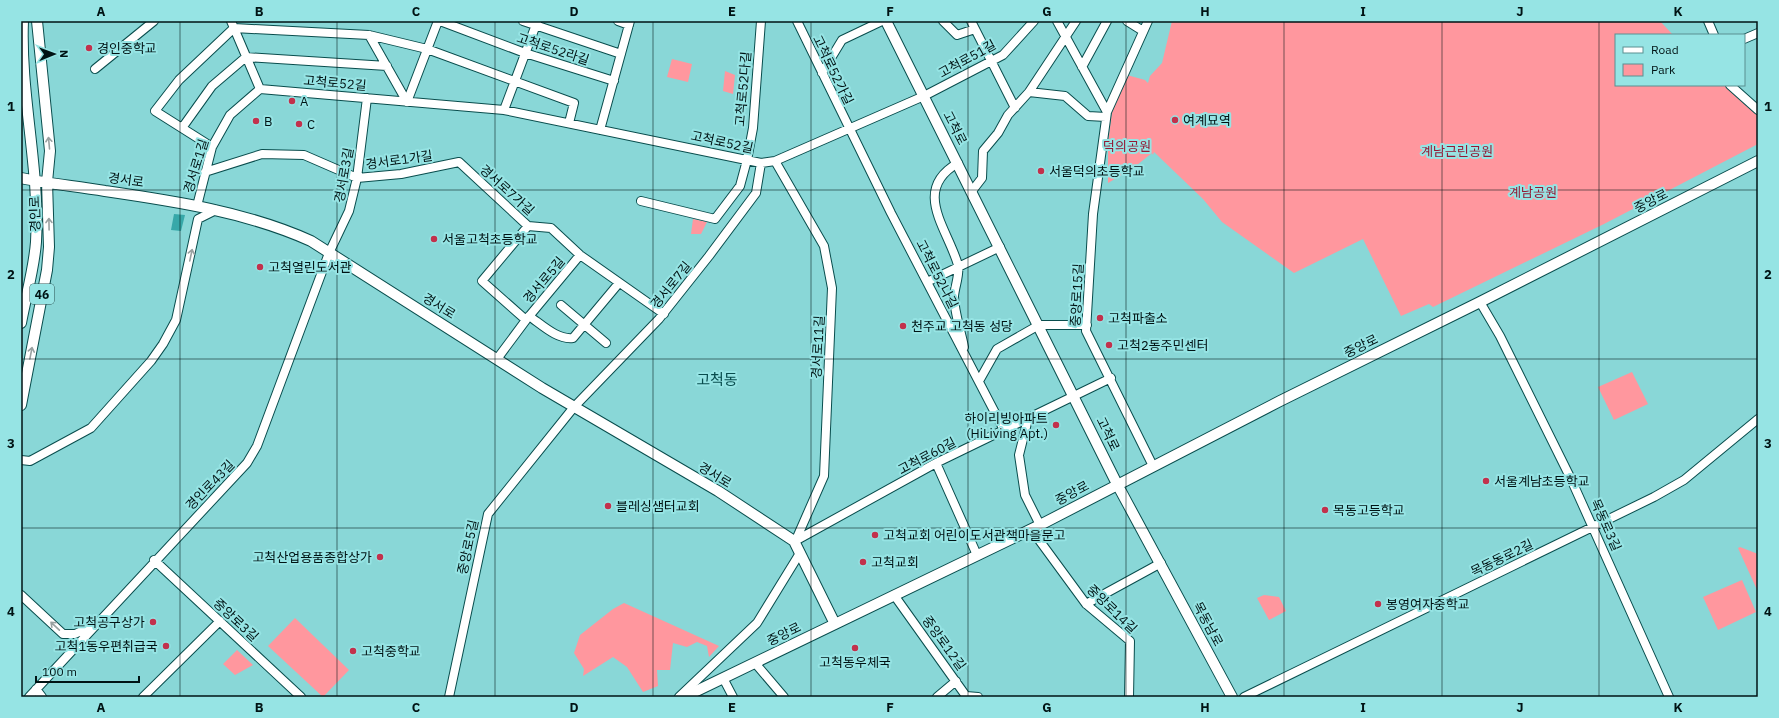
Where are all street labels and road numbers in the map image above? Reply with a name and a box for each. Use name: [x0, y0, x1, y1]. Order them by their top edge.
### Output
street label: 고척로52라길: [515, 29, 591, 69]
street label: 고척로52가길: [809, 32, 857, 108]
street label: 고척로51길: [935, 36, 999, 82]
street label: 고척로52다길: [731, 51, 755, 127]
street label: 고척로52길: [303, 72, 367, 94]
street label: 고척로: [939, 108, 971, 148]
street label: 고척로52길: [689, 127, 755, 157]
street label: 경서로1길: [180, 137, 212, 195]
street label: 경서로3길: [331, 146, 357, 204]
street label: 경서로1가길: [364, 147, 434, 173]
street label: 경서로7가길: [476, 161, 538, 219]
street label: 경서로: [107, 169, 145, 191]
street label: 중앙로: [1631, 185, 1671, 217]
street label: 경인로: [26, 196, 44, 232]
street label: 고척로52나길: [912, 237, 962, 311]
street label: 경서로5길: [520, 253, 568, 307]
street label: 경서로7길: [647, 258, 695, 312]
street label: 중앙로15길: [1067, 263, 1087, 327]
road number: 46: [30, 284, 54, 304]
street label: 경서로: [419, 289, 459, 323]
street label: 경서로11길: [808, 315, 828, 379]
street label: 중앙로: [1341, 330, 1381, 362]
street label: 고척로: [1092, 414, 1124, 454]
street label: 고척로60길: [895, 434, 959, 478]
street label: 경인로43길: [182, 456, 238, 514]
street label: 경서로: [695, 458, 735, 492]
street label: 중앙로: [1052, 477, 1092, 509]
street label: 목동로3길: [1587, 496, 1625, 554]
street label: 중앙로5길: [454, 518, 482, 576]
street label: 목동동로2길: [1468, 536, 1536, 580]
street label: 중앙로14길: [1083, 581, 1141, 637]
street label: 중앙로3길: [210, 595, 262, 645]
street label: 목동남로: [1189, 599, 1227, 649]
street label: 중앙로12길: [918, 612, 970, 674]
street label: 중앙로: [764, 618, 804, 650]

